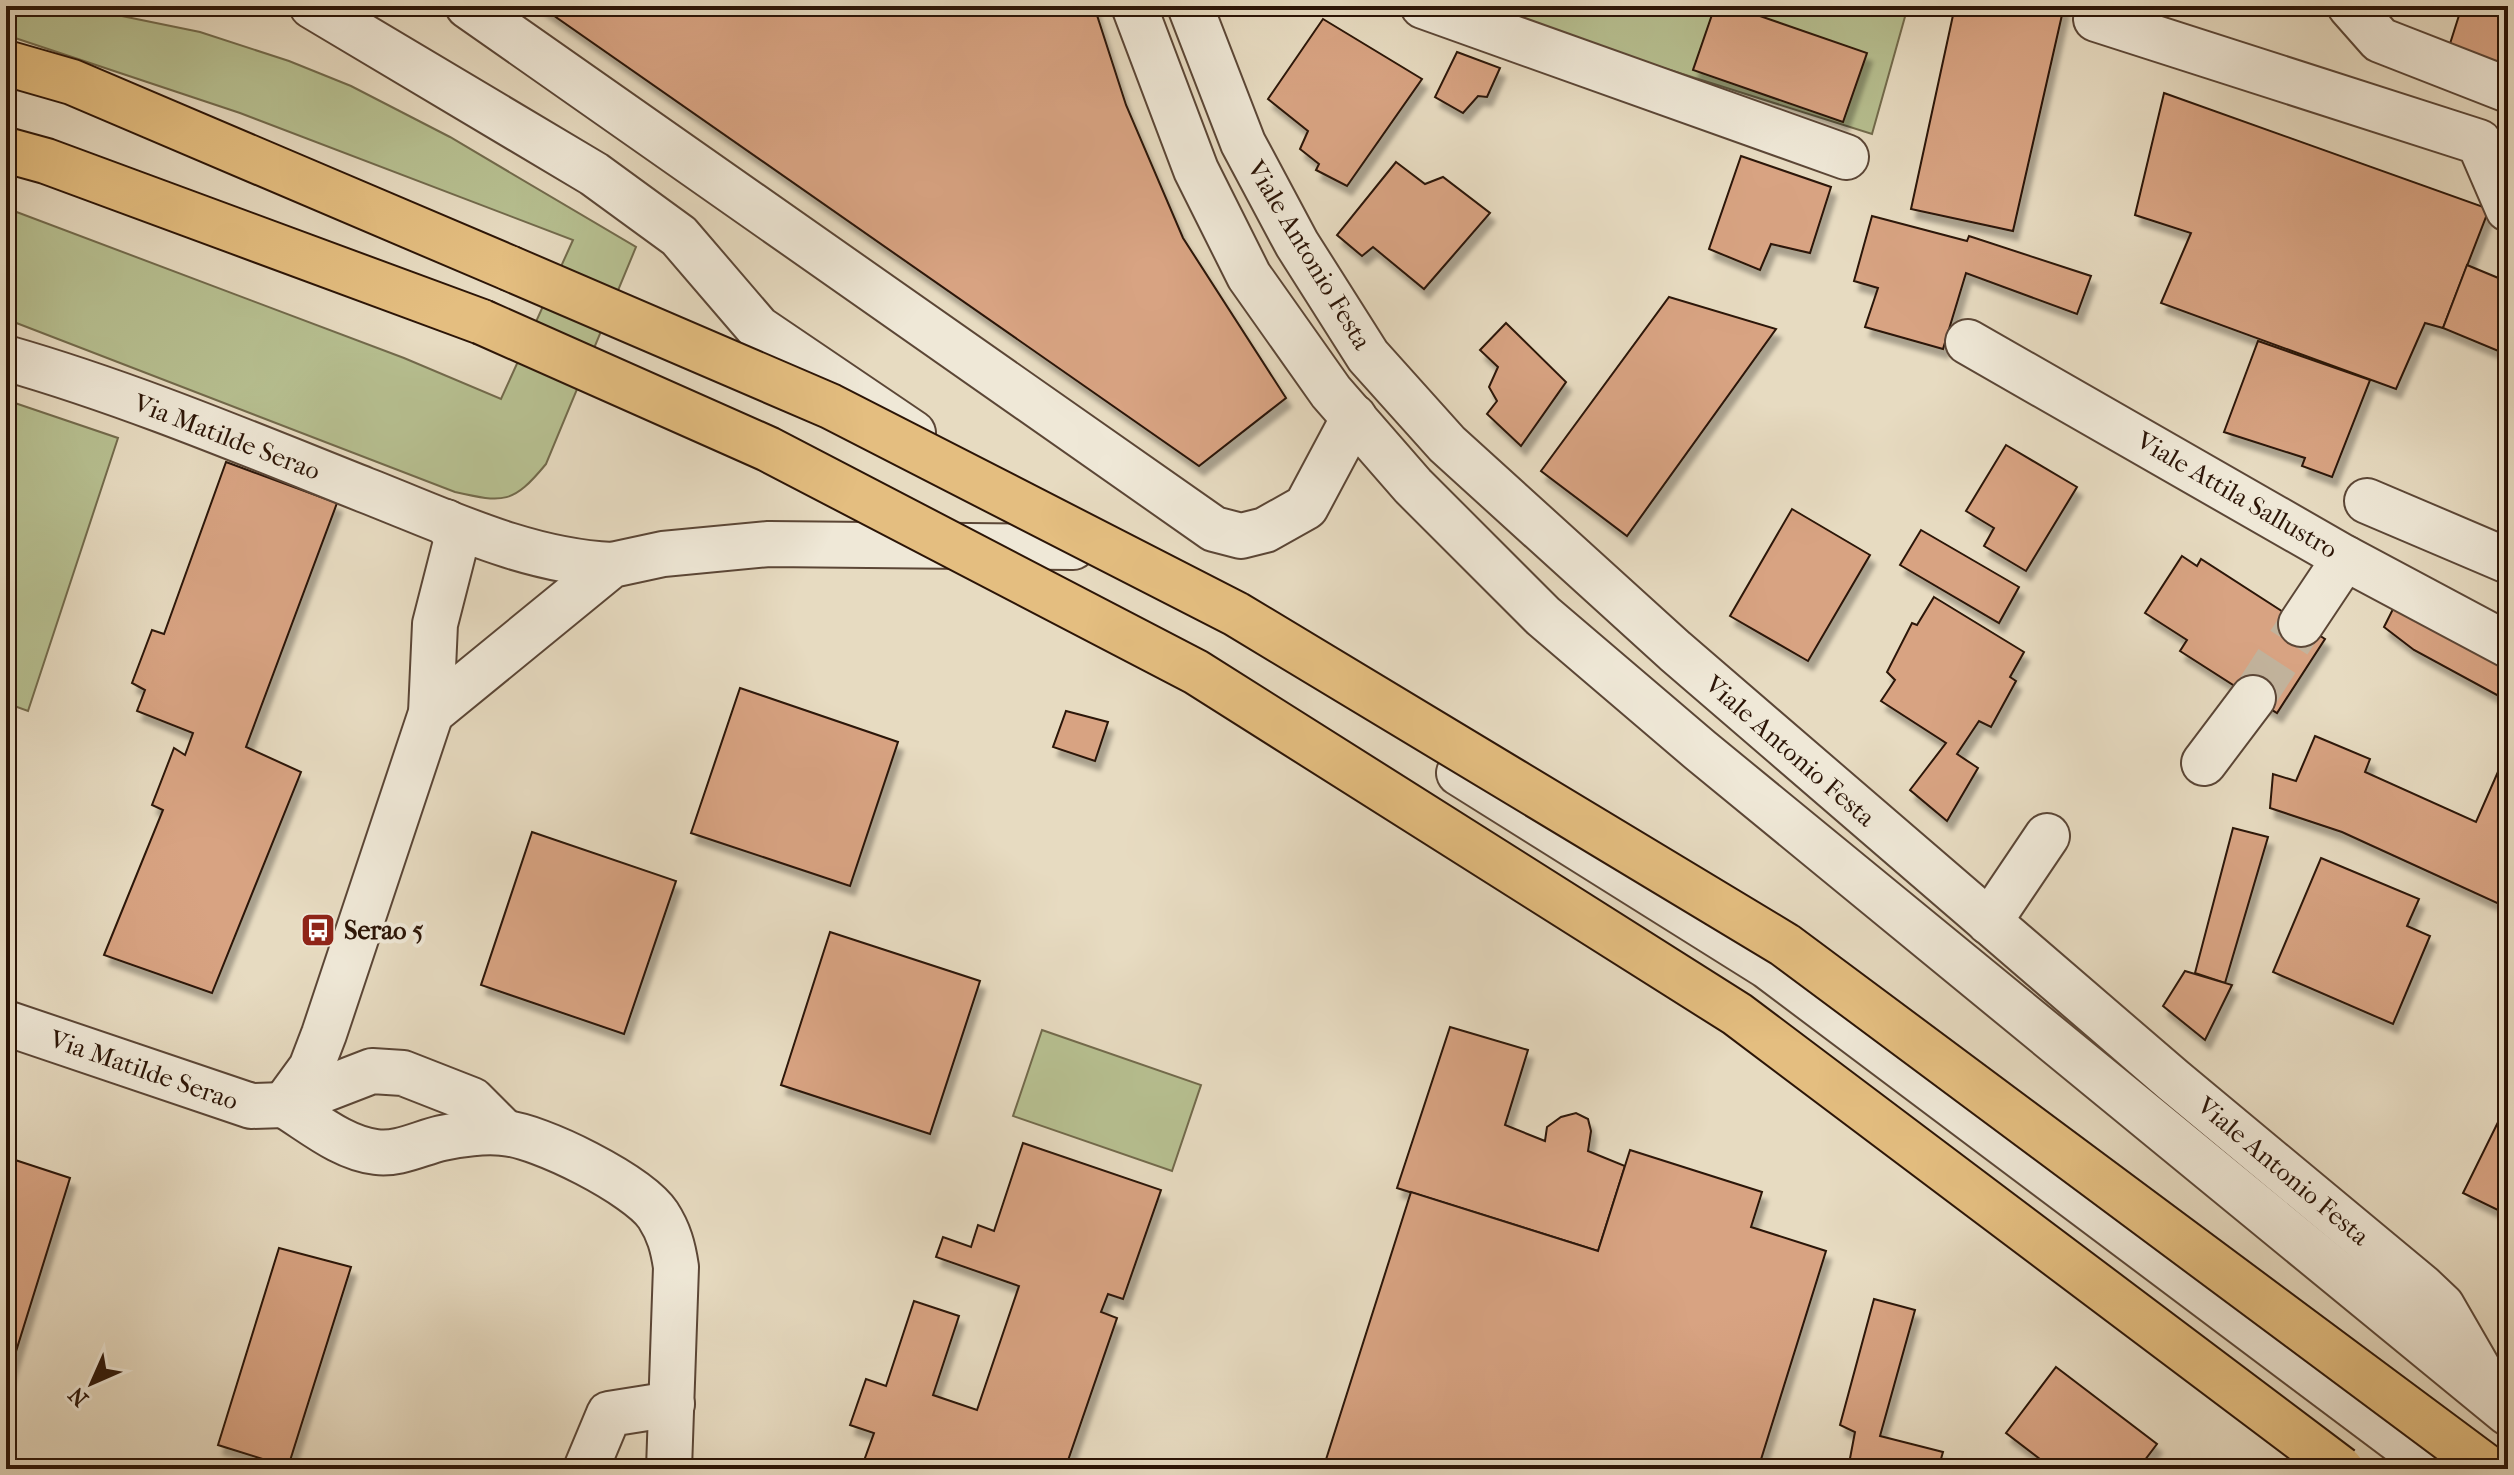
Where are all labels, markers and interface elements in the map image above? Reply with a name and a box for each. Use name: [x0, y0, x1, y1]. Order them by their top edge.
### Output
street label: Viale Antonio Festa: [1240, 154, 1378, 356]
street label: Via Matilde Serao: [129, 387, 325, 487]
street label: Viale Attila Sallustro: [2130, 424, 2343, 565]
street label: Viale Antonio Festa: [1698, 668, 1882, 834]
bus stop icon: Serao 5: [299, 911, 337, 949]
place label: Serao 5: [344, 915, 423, 946]
street label: Via Matilde Serao: [45, 1023, 242, 1117]
street label: Viale Antonio Festa: [2190, 1089, 2376, 1253]
north arrow: [52, 1343, 132, 1423]
text: N: [63, 1381, 94, 1412]

